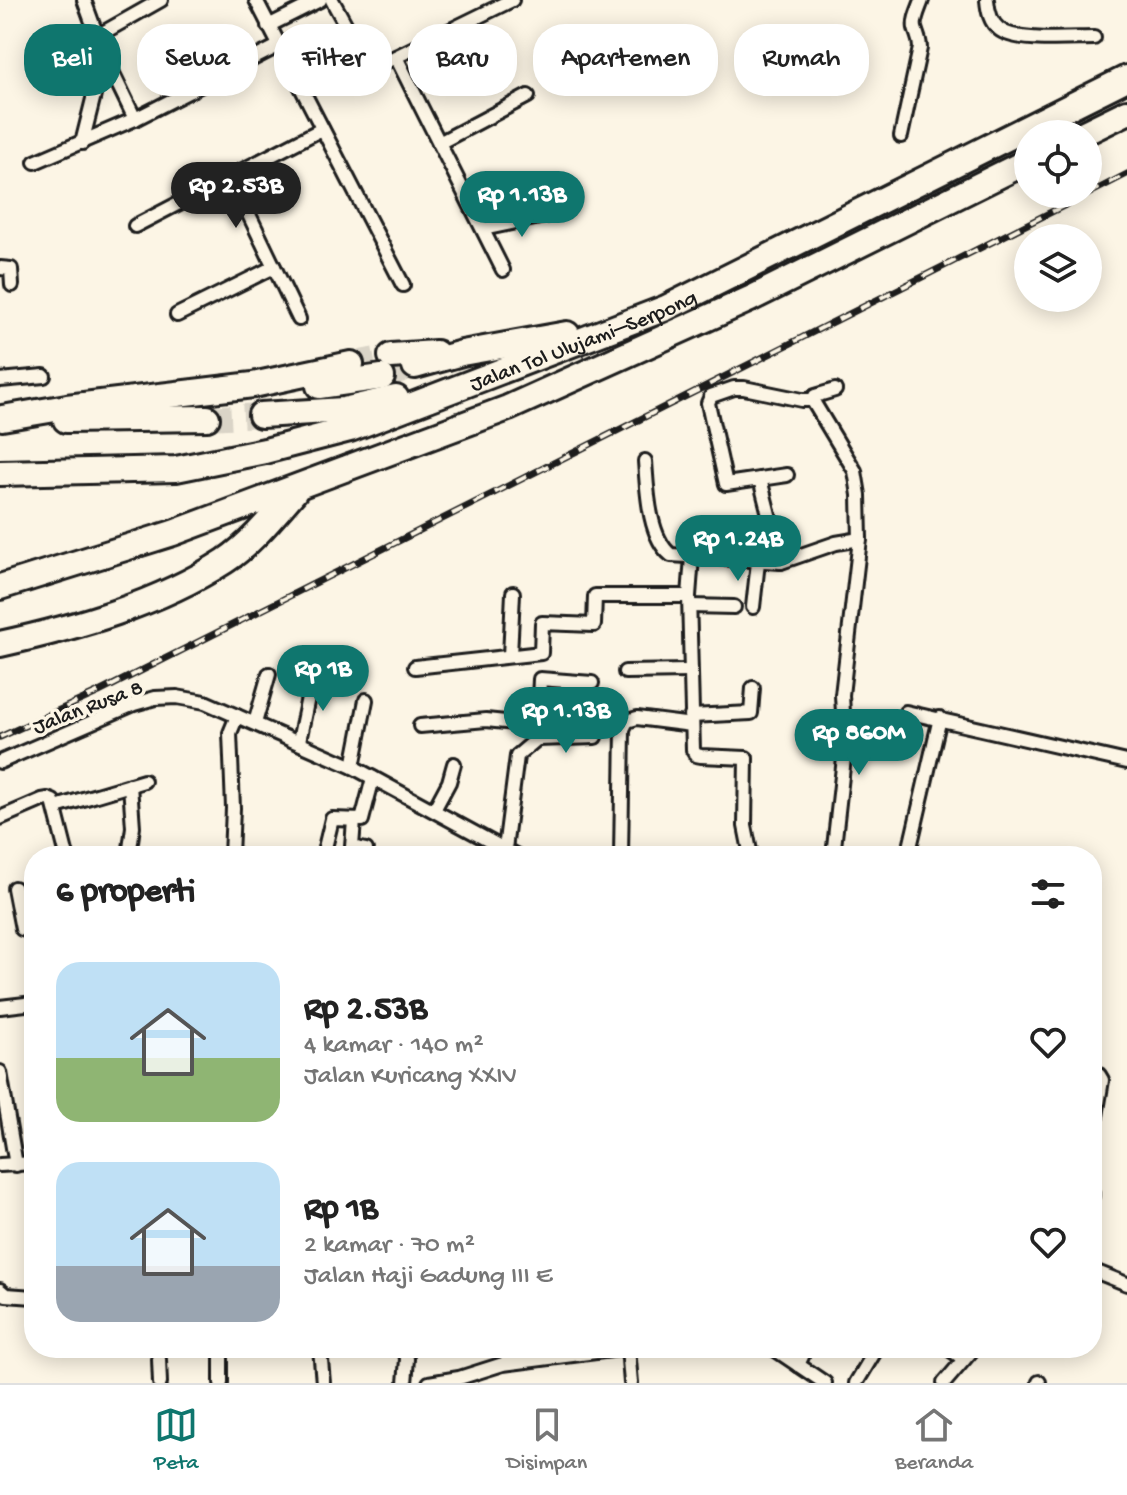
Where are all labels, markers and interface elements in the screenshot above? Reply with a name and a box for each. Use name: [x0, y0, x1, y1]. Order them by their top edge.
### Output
chip: Beli: [24, 24, 121, 96]
chip: Sewa: [137, 24, 258, 96]
chip: Filter: [274, 24, 392, 96]
chip: Baru: [408, 24, 517, 96]
chip: Apartemen: [533, 24, 718, 96]
chip: Rumah: [734, 24, 869, 96]
map controls: [1014, 120, 1102, 312]
button: locate: [1014, 120, 1102, 208]
pin: Rp 2.53B: [153, 162, 319, 230]
pin: Rp 1.13B: [439, 171, 605, 239]
text: Rp 2.53B: [189, 172, 283, 203]
text: Rp 1.13B: [478, 181, 566, 212]
button: layers: [1014, 224, 1102, 312]
street label: Jalan Tol Ulujami–Serpong: [467, 286, 702, 399]
pin: Rp 1.24B: [655, 515, 821, 583]
text: Rp 1.24B: [693, 525, 783, 556]
pin: Rp 1B: [267, 645, 379, 713]
text: Rp 1B: [295, 655, 351, 686]
street label: Jalan Rusa 8: [30, 676, 147, 742]
pin: Rp 1.13B: [483, 687, 649, 755]
text: Rp 1.13B: [522, 697, 610, 728]
pin: Rp 860M: [785, 709, 933, 777]
text: Rp 860M: [813, 719, 905, 750]
icon: filters: [1026, 872, 1070, 916]
text: 6 properti: [56, 874, 195, 914]
text: Rp 2.53B: [304, 991, 427, 1031]
icon: home: [120, 994, 216, 1090]
icon: heart: [1026, 1020, 1070, 1064]
text: 4 kamar · 140 m²: [304, 1031, 484, 1062]
text: Jalan Kuricang XXIV: [304, 1062, 517, 1093]
text: Rp 1B: [304, 1191, 378, 1231]
icon: home: [120, 1194, 216, 1290]
icon: heart: [1026, 1220, 1070, 1264]
text: 2 kamar · 70 m²: [304, 1231, 475, 1262]
text: Jalan Haji Gadung III E: [304, 1262, 552, 1293]
tab: Peta: [154, 1403, 199, 1477]
tab: Disimpan: [506, 1403, 587, 1477]
tab: Beranda: [895, 1403, 973, 1477]

